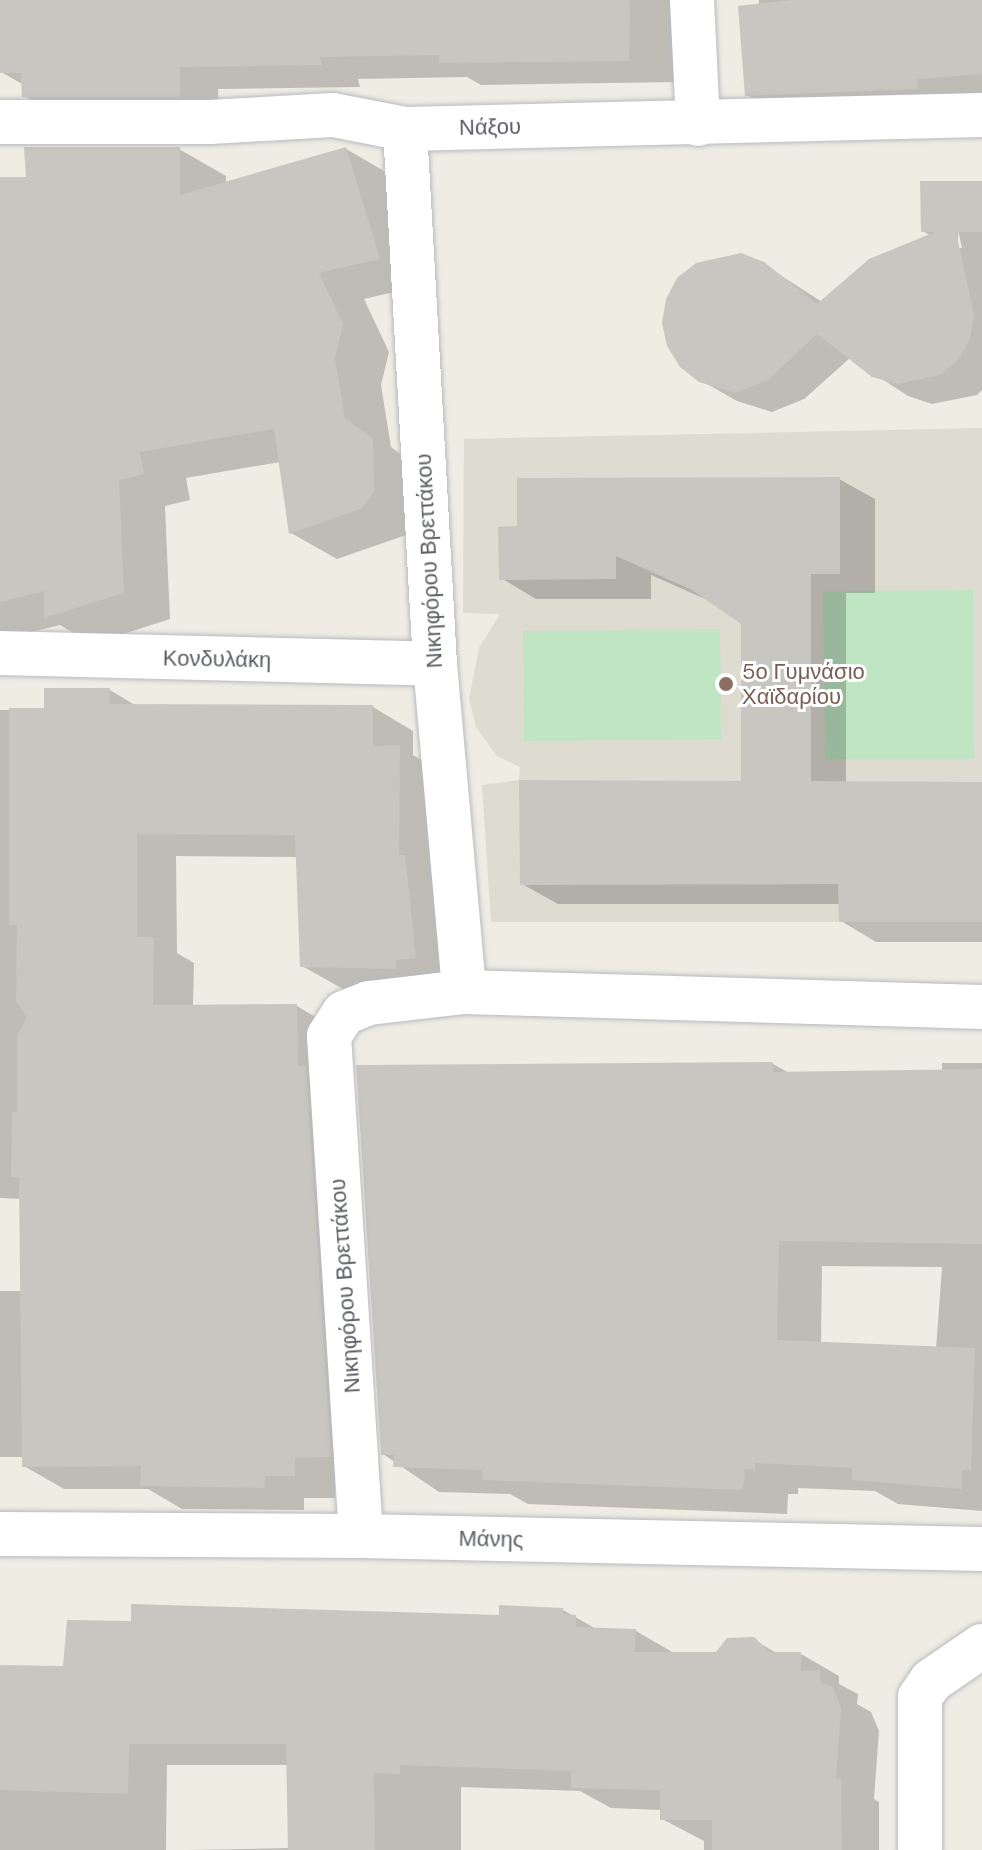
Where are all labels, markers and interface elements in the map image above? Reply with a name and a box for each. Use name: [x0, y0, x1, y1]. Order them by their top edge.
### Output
street label: Νάξου: [459, 113, 521, 141]
street label: Νικηφόρου Βρεττάκου: [410, 453, 448, 669]
street label: Κονδυλάκη: [163, 645, 271, 673]
place label: 5ο Γυμνάσιο Χαϊδαρίου: [742, 658, 865, 710]
marker: 5ο Γυμνάσιο Χαϊδαρίου: [717, 675, 735, 693]
street label: Νικηφόρου Βρεττάκου: [324, 1178, 366, 1394]
street label: Μάνης: [458, 1525, 524, 1553]

